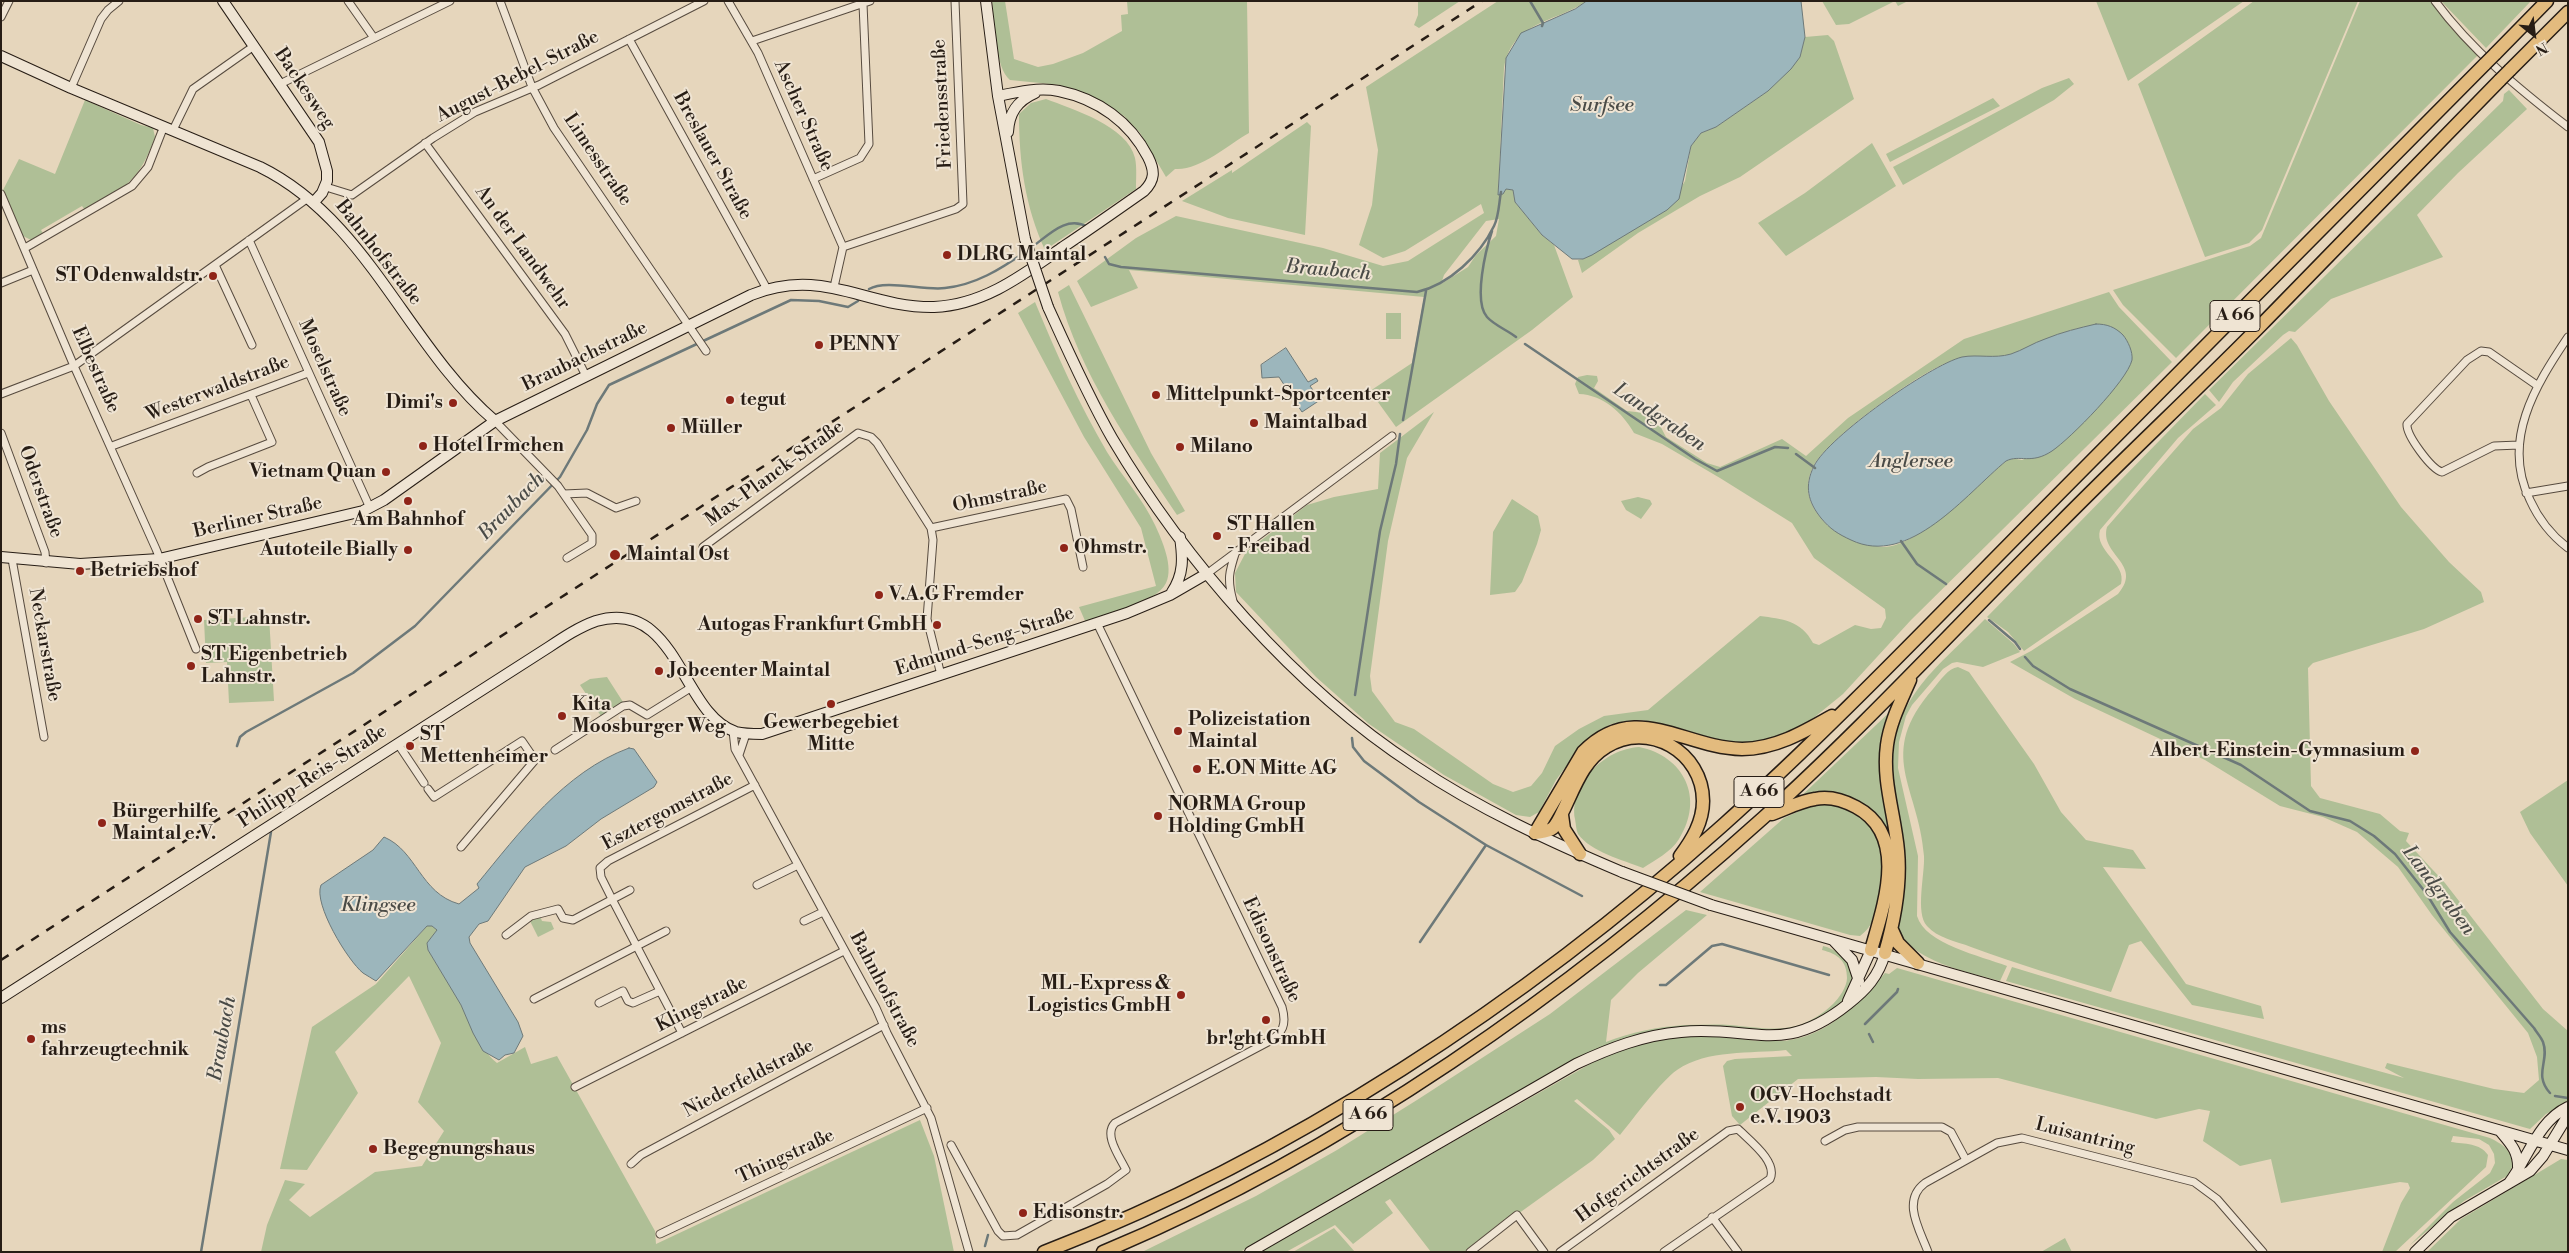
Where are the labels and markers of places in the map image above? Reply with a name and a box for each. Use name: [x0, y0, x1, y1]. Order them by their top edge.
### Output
place label: DLRG Maintal: [957, 244, 1086, 266]
marker: DLRG Maintal: [941, 249, 953, 261]
place label: ST Odenwaldstr.: [56, 265, 203, 287]
marker: ST Odenwaldstr.: [207, 270, 219, 282]
place label: PENNY: [829, 334, 900, 356]
marker: PENNY: [813, 339, 825, 351]
place label: Mittelpunkt-Sportcenter: [1166, 384, 1391, 406]
place label: tegut: [740, 389, 786, 411]
marker: Mittelpunkt-Sportcenter: [1150, 389, 1162, 401]
place label: Dimi's: [386, 392, 443, 414]
marker: tegut: [724, 394, 736, 406]
marker: Dimi's: [447, 397, 459, 409]
place label: Maintalbad: [1264, 412, 1368, 434]
place label: Müller: [681, 417, 743, 439]
marker: Maintalbad: [1248, 417, 1260, 429]
marker: Müller: [665, 422, 677, 434]
place label: Hotel Irmchen: [433, 435, 564, 457]
place label: Milano: [1190, 436, 1253, 458]
marker: Hotel Irmchen: [417, 440, 429, 452]
marker: Milano: [1174, 441, 1186, 453]
place label: Vietnam Quan: [250, 461, 376, 483]
marker: Vietnam Quan: [380, 466, 392, 478]
marker: Am Bahnhof: [402, 495, 414, 507]
place label: Am Bahnhof: [352, 509, 464, 531]
place label: ST Hallen - Freibad: [1227, 514, 1315, 558]
marker: ST Hallen - Freibad: [1211, 530, 1223, 542]
place label: Ohmstr.: [1074, 537, 1147, 559]
place label: Autoteile Bially: [260, 539, 398, 561]
marker: Ohmstr.: [1058, 542, 1070, 554]
marker: Autoteile Bially: [402, 544, 414, 556]
place label: Maintal Ost: [626, 544, 729, 566]
marker: Maintal Ost: [608, 548, 622, 562]
place label: Betriebshof: [90, 560, 197, 582]
marker: Betriebshof: [74, 565, 86, 577]
place label: V.A.G Fremder: [889, 584, 1024, 606]
marker: V.A.G Fremder: [873, 589, 885, 601]
place label: ST Lahnstr.: [208, 608, 311, 630]
marker: ST Lahnstr.: [192, 613, 204, 625]
place label: Autogas Frankfurt GmbH: [697, 614, 927, 636]
marker: Autogas Frankfurt GmbH: [931, 619, 943, 631]
place label: ST Eigenbetrieb Lahnstr.: [201, 644, 348, 688]
marker: ST Eigenbetrieb Lahnstr.: [185, 660, 197, 672]
place label: Jobcenter Maintal: [669, 660, 830, 682]
marker: Jobcenter Maintal: [653, 665, 665, 677]
place label: Kita Moosburger Weg: [572, 694, 726, 738]
marker: Gewerbegebiet Mitte: [825, 698, 837, 710]
place label: Polizeistation Maintal: [1188, 709, 1311, 753]
marker: Kita Moosburger Weg: [556, 710, 568, 722]
place label: Gewerbegebiet Mitte: [763, 712, 899, 756]
place label: ST Mettenheimer: [420, 724, 548, 768]
marker: Polizeistation Maintal: [1172, 725, 1184, 737]
marker: ST Mettenheimer: [404, 740, 416, 752]
place label: Albert-Einstein-Gymnasium: [2150, 740, 2405, 762]
marker: Albert-Einstein-Gymnasium: [2409, 745, 2421, 757]
place label: E.ON Mitte AG: [1207, 758, 1337, 780]
marker: E.ON Mitte AG: [1191, 763, 1203, 775]
place label: NORMA Group Holding GmbH: [1168, 794, 1306, 838]
place label: Bürgerhilfe Maintal e.V.: [112, 801, 218, 845]
marker: NORMA Group Holding GmbH: [1152, 810, 1164, 822]
marker: Bürgerhilfe Maintal e.V.: [96, 817, 108, 829]
place label: ML-Express & Logistics GmbH: [1028, 973, 1171, 1017]
marker: ML-Express & Logistics GmbH: [1175, 989, 1187, 1001]
marker: br!ght GmbH: [1260, 1014, 1272, 1026]
place label: ms fahrzeugtechnik: [41, 1017, 189, 1061]
place label: br!ght GmbH: [1206, 1028, 1326, 1050]
marker: ms fahrzeugtechnik: [25, 1033, 37, 1045]
place label: OGV-Hochstadt e.V. 1903: [1750, 1085, 1892, 1129]
marker: OGV-Hochstadt e.V. 1903: [1734, 1101, 1746, 1113]
place label: Begegnungshaus: [383, 1138, 535, 1160]
marker: Begegnungshaus: [367, 1143, 379, 1155]
place label: Edisonstr.: [1033, 1202, 1124, 1224]
marker: Edisonstr.: [1017, 1207, 1029, 1219]

